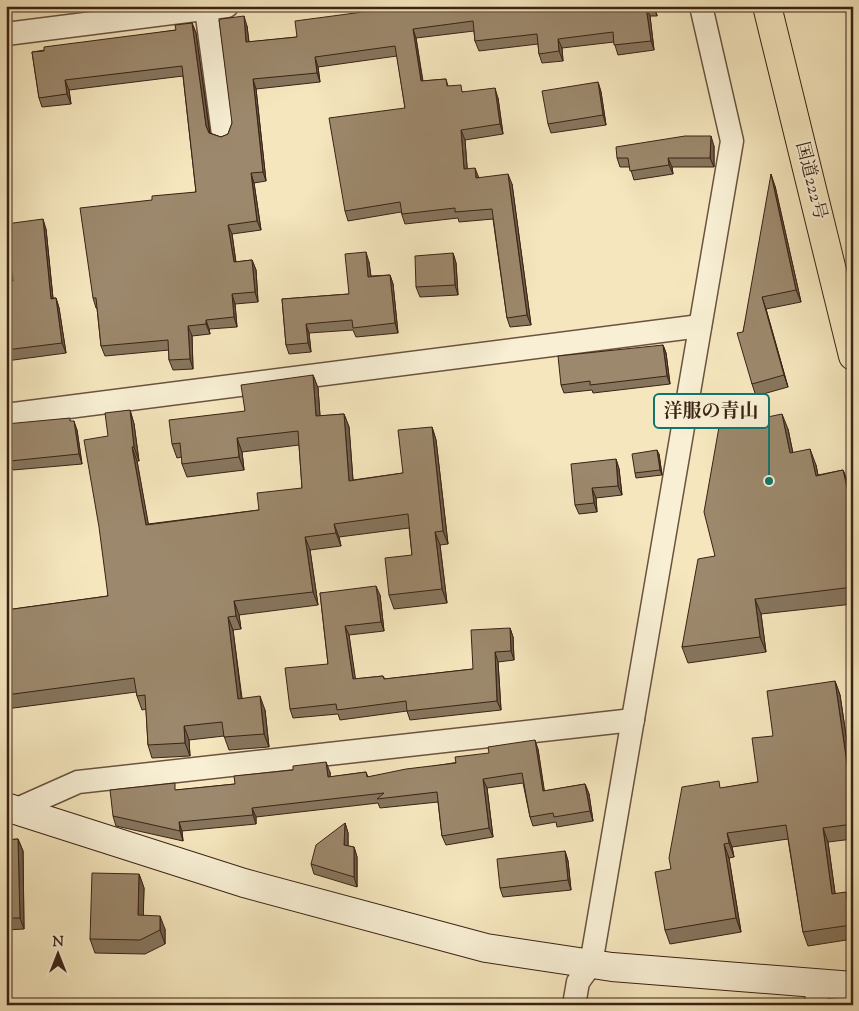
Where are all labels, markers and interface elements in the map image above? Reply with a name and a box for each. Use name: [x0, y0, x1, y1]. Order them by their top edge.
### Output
street label: 国道222号: [788, 139, 832, 223]
callout: 洋服の青山: [654, 394, 769, 428]
text: 洋服の青山: [663, 399, 759, 426]
north arrow: [32, 928, 82, 978]
text: N: [52, 933, 64, 953]

